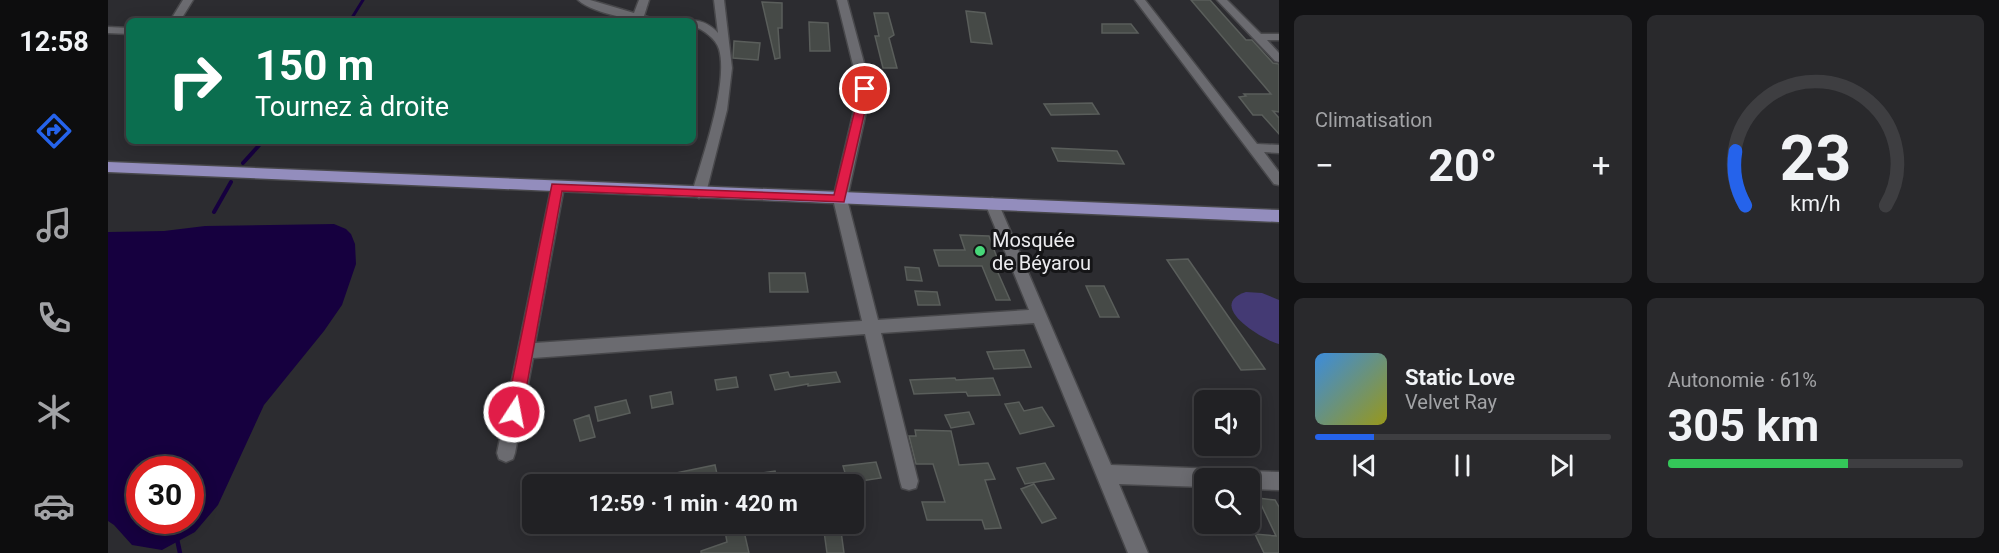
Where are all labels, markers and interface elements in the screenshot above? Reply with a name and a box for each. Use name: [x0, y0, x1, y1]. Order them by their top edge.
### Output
text: 12:58: [19, 26, 89, 58]
text: 150 m: [255, 41, 374, 90]
icon: right: [156, 42, 234, 120]
pin: [839, 63, 890, 114]
icon: arrive: [848, 72, 881, 105]
text: Tournez à droite: [255, 91, 449, 123]
text: Climatisation: [1315, 108, 1433, 132]
icon: directions: [33, 110, 75, 152]
text: 23: [1779, 122, 1851, 195]
text: 20°: [1428, 139, 1497, 192]
text: −: [1315, 146, 1334, 185]
text: +: [1592, 146, 1611, 185]
text: km/h: [1790, 191, 1840, 216]
icon: music: [33, 204, 75, 246]
place label: Mosquée de Béyarou: [992, 228, 1091, 275]
marker: Mosquée de Béyarou: [973, 244, 987, 258]
icon: phone: [33, 297, 75, 339]
text: Static Love: [1405, 365, 1515, 390]
text: Autonomie · 61%: [1668, 368, 1817, 392]
position arrow: [482, 380, 546, 444]
map controls: [1194, 390, 1260, 534]
button: sound: [1194, 390, 1260, 456]
text: Velvet Ray: [1405, 390, 1497, 414]
icon: climate: [33, 391, 75, 433]
text: 305 km: [1668, 399, 1819, 452]
icon: previous: [1348, 449, 1381, 482]
icon: pause: [1446, 449, 1479, 482]
icon: next: [1545, 449, 1578, 482]
speed limit sign: 30: [126, 456, 204, 534]
button: search: [1194, 468, 1260, 534]
icon: car: [33, 485, 75, 527]
text: 12:59 · 1 min · 420 m: [588, 491, 798, 516]

